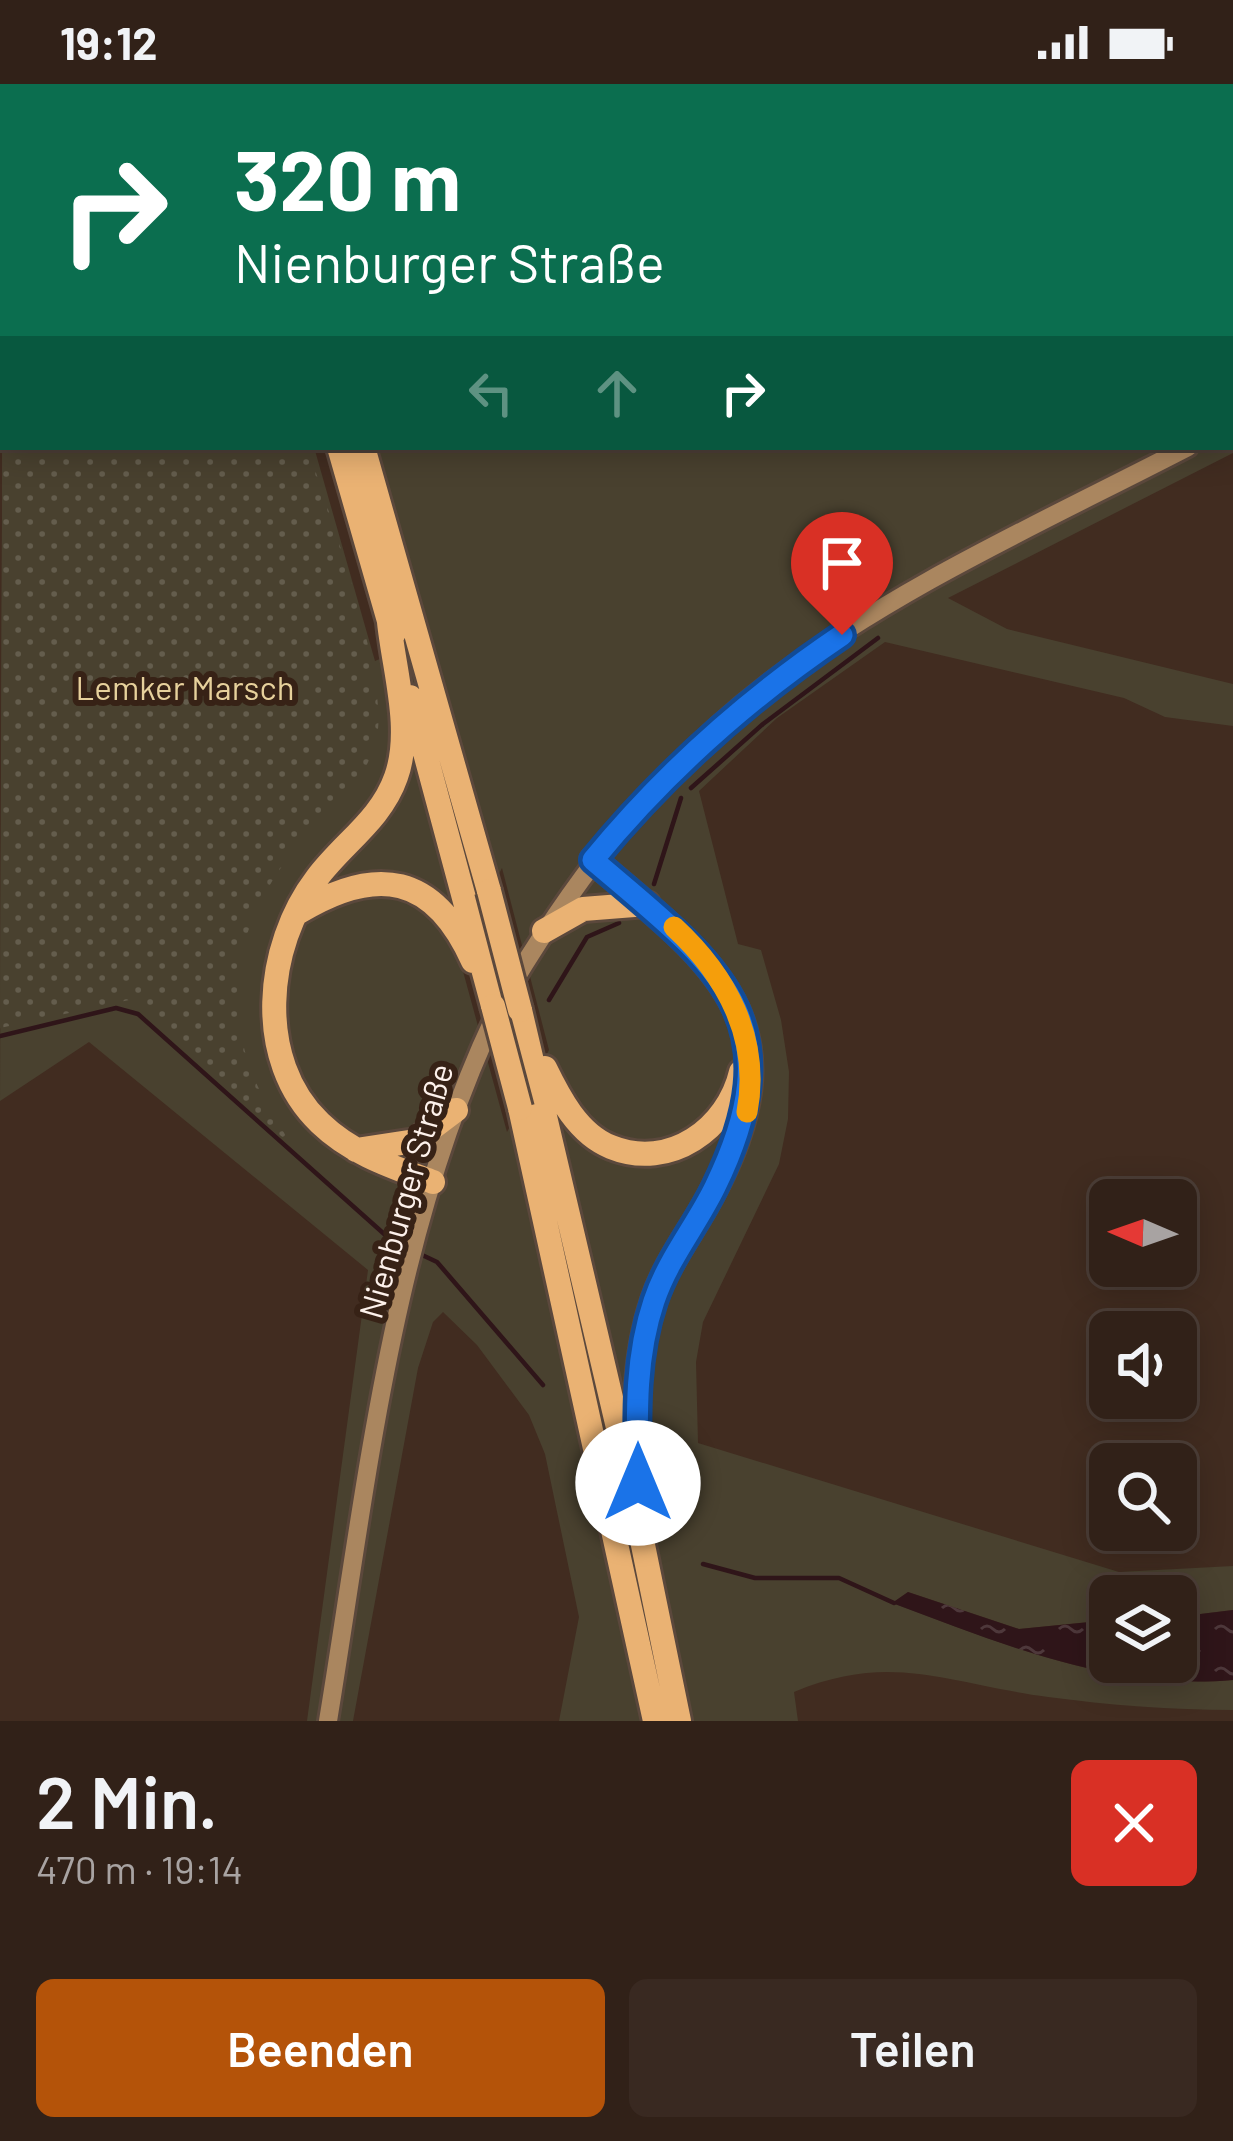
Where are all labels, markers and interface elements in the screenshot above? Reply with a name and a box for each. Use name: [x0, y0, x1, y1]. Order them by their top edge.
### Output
text: 19:12: [60, 15, 157, 69]
text: 320 m: [234, 127, 461, 228]
icon: right: [36, 132, 192, 288]
text: Nienburger Straße: [234, 229, 665, 294]
icon: left: [458, 360, 524, 426]
icon: ahead: [584, 360, 650, 426]
icon: right: [710, 360, 776, 426]
pin: [791, 512, 893, 635]
icon: arrive: [809, 530, 875, 596]
park label: Lemker Marsch: [76, 667, 294, 707]
street label: Nienburger Straße: [350, 1059, 461, 1323]
north arrow: [1089, 1179, 1197, 1287]
map controls: [1089, 1179, 1197, 1683]
button: sound: [1089, 1311, 1197, 1419]
position arrow: [575, 1420, 701, 1546]
button: search: [1089, 1443, 1197, 1551]
button: layers: [1089, 1575, 1197, 1683]
text: 2 Min.: [36, 1757, 218, 1843]
button: close: [1071, 1760, 1197, 1886]
text: 470 m · 19:14: [36, 1845, 243, 1892]
button: Beenden: [36, 1979, 605, 2117]
button: Teilen: [629, 1979, 1197, 2117]

